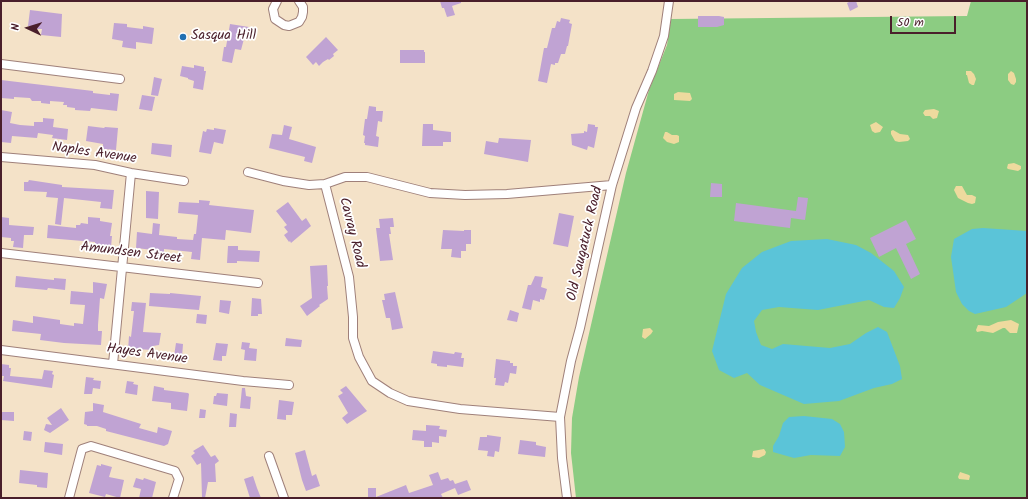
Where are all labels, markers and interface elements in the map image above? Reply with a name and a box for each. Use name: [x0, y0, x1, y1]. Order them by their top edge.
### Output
north arrow: [8, 8, 48, 48]
scale bar: [892, 8, 958, 34]
text: 50 m: [897, 13, 924, 32]
text: N: [7, 23, 25, 31]
place label: Sasqua Hill: [191, 29, 256, 45]
marker: Sasqua Hill: [178, 32, 188, 42]
street label: Naples Avenue: [51, 140, 137, 168]
street label: Old Saugatuck Road: [565, 185, 607, 303]
street label: Cavray Road: [334, 196, 368, 270]
street label: Amundsen Street: [80, 239, 182, 269]
street label: Hayes Avenue: [105, 341, 189, 369]

